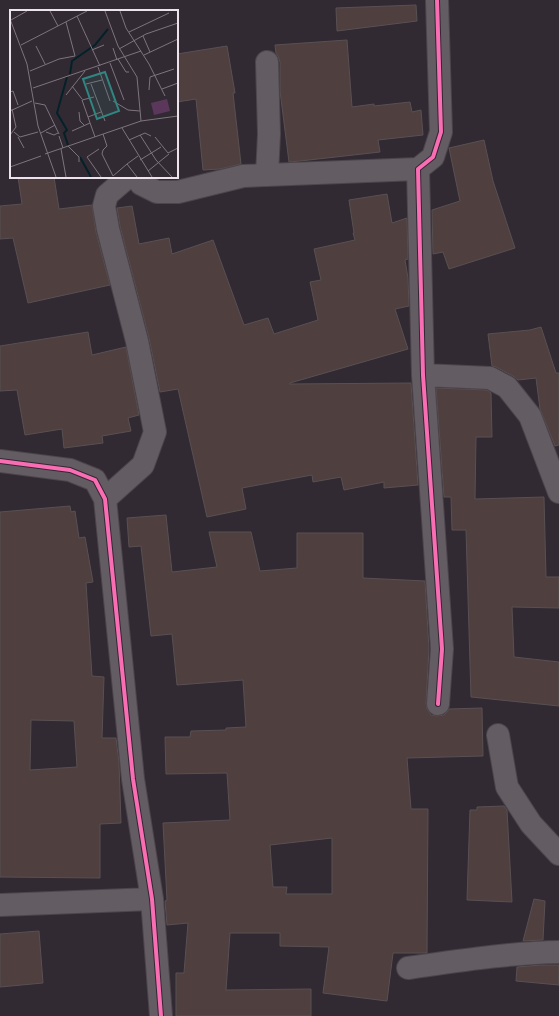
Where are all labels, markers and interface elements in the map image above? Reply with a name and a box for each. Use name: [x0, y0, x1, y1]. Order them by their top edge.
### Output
inset map: [10, 10, 178, 178]

